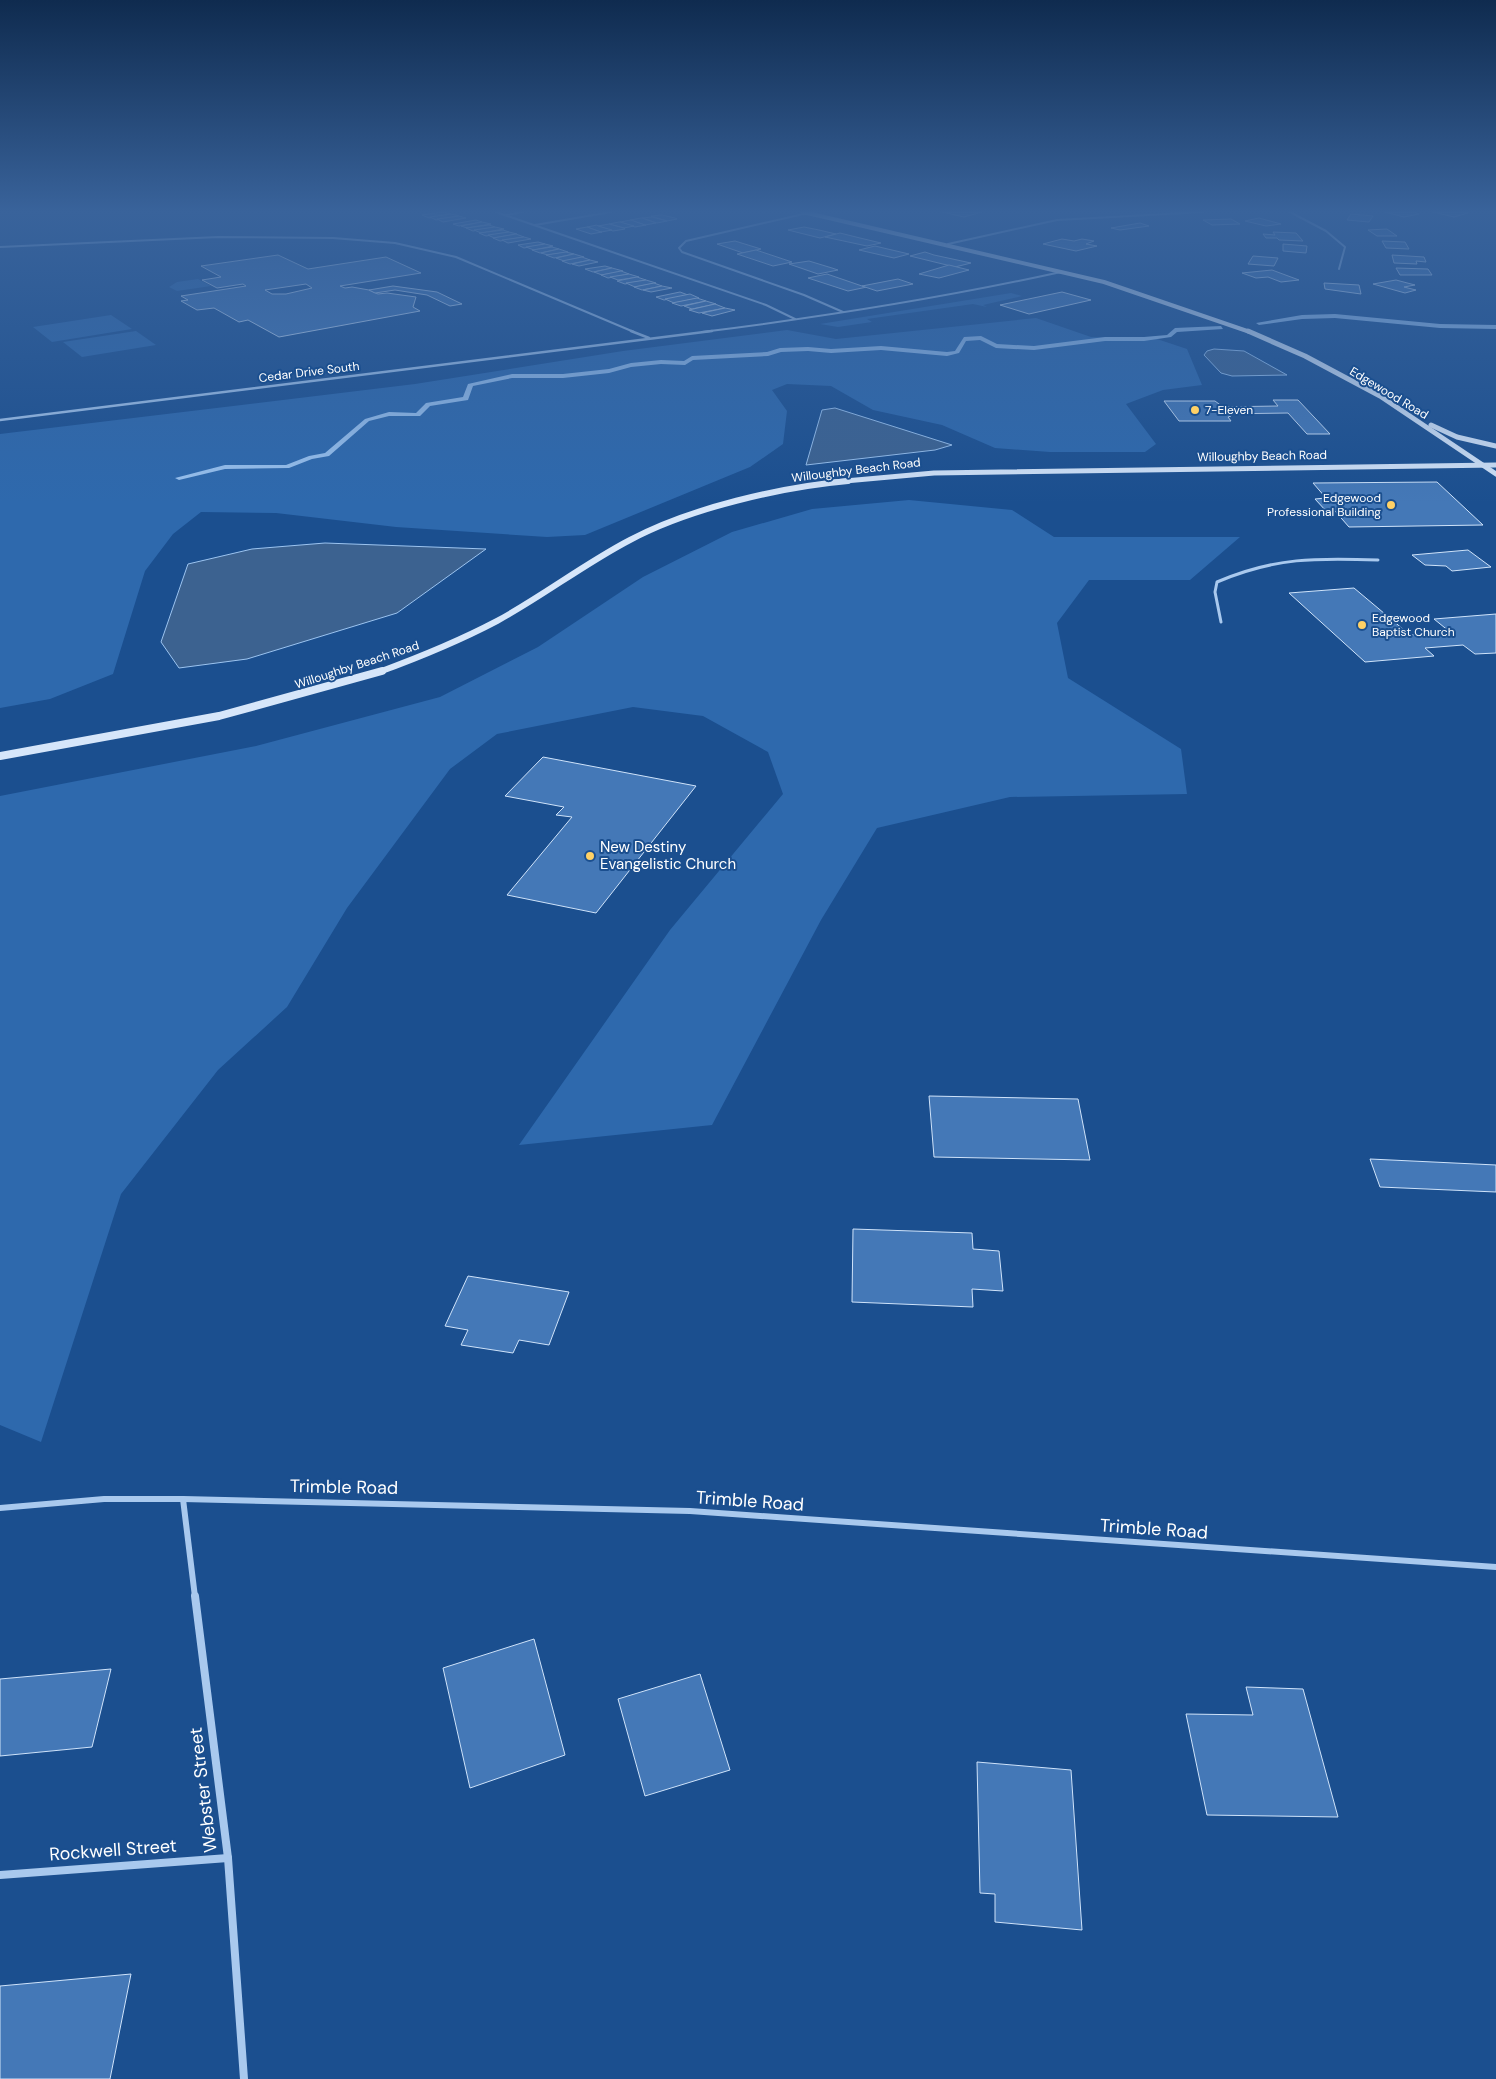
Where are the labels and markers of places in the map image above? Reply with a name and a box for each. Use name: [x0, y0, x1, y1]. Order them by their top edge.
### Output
place label: 7-Eleven: [1205, 402, 1253, 418]
marker: 7-Eleven: [1189, 404, 1201, 416]
place label: Edgewood Professional Building: [1267, 490, 1381, 520]
marker: Edgewood Professional Building: [1385, 499, 1397, 511]
place label: Edgewood Baptist Church: [1372, 610, 1455, 640]
marker: Edgewood Baptist Church: [1356, 619, 1368, 631]
place label: New Destiny Evangelistic Church: [600, 837, 736, 874]
marker: New Destiny Evangelistic Church: [584, 850, 596, 862]

